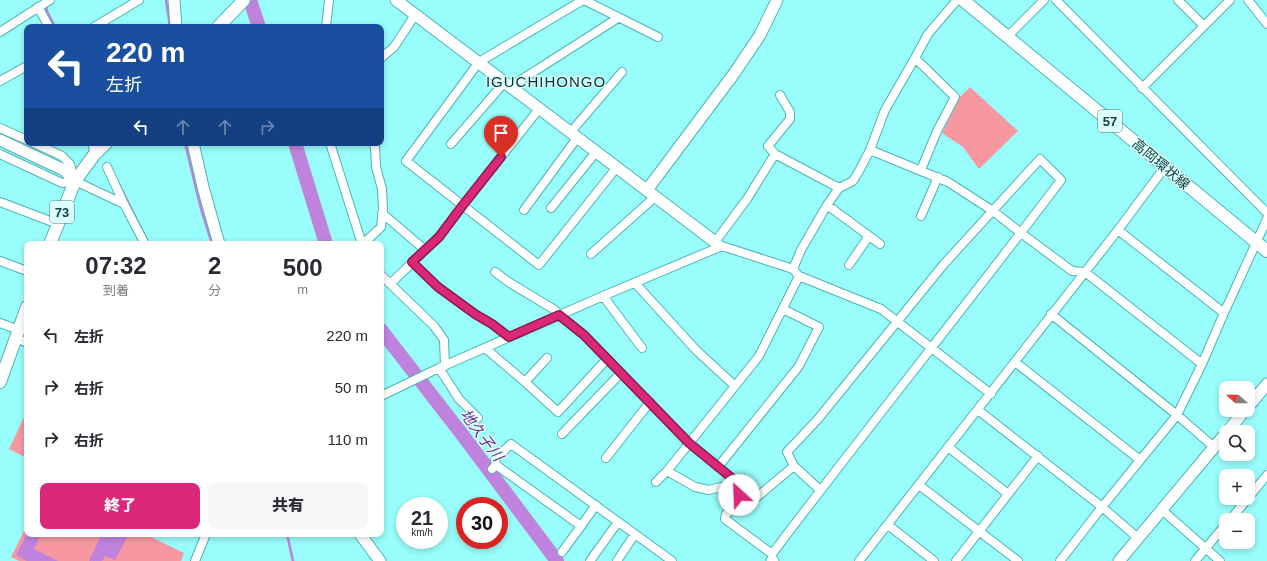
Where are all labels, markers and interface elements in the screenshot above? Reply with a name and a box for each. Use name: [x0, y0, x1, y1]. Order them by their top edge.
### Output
text: 220 m: [106, 37, 185, 68]
icon: left: [40, 40, 92, 92]
district label: IGUCHIHONGO: [486, 73, 606, 90]
text: 左折: [106, 75, 142, 95]
road number: 57: [1098, 110, 1122, 132]
icon: left: [130, 116, 152, 138]
icon: ahead: [172, 116, 194, 138]
icon: ahead: [214, 116, 236, 138]
icon: right: [256, 116, 278, 138]
pin: [484, 116, 518, 157]
icon: arrive: [490, 122, 512, 144]
street label: 高岡環状線: [1129, 135, 1193, 193]
road number: 73: [50, 201, 74, 223]
text: 07:32: [85, 252, 147, 279]
text: 2: [208, 252, 221, 279]
text: 500: [283, 254, 323, 281]
text: m: [297, 282, 308, 297]
text: 到着: [103, 283, 129, 298]
text: 分: [208, 283, 221, 298]
icon: left: [40, 324, 62, 346]
text: 220 m: [326, 327, 368, 344]
text: 左折: [74, 328, 104, 345]
icon: right: [40, 376, 62, 398]
text: 50 m: [335, 379, 368, 396]
text: 右折: [74, 380, 104, 397]
north arrow: [1219, 381, 1255, 417]
map controls: [1219, 381, 1255, 549]
water label: 地久子川: [457, 406, 508, 466]
button: search: [1219, 425, 1255, 461]
icon: right: [40, 428, 62, 450]
text: 110 m: [327, 431, 368, 448]
text: 右折: [74, 432, 104, 449]
button: +: [1219, 469, 1255, 505]
position arrow: [718, 474, 760, 516]
button: 終了: [40, 483, 200, 529]
button: 共有: [208, 483, 368, 529]
speed limit sign: 30: [456, 497, 508, 549]
text: 21: [411, 507, 433, 529]
button: −: [1219, 513, 1255, 549]
text: km/h: [411, 527, 433, 538]

